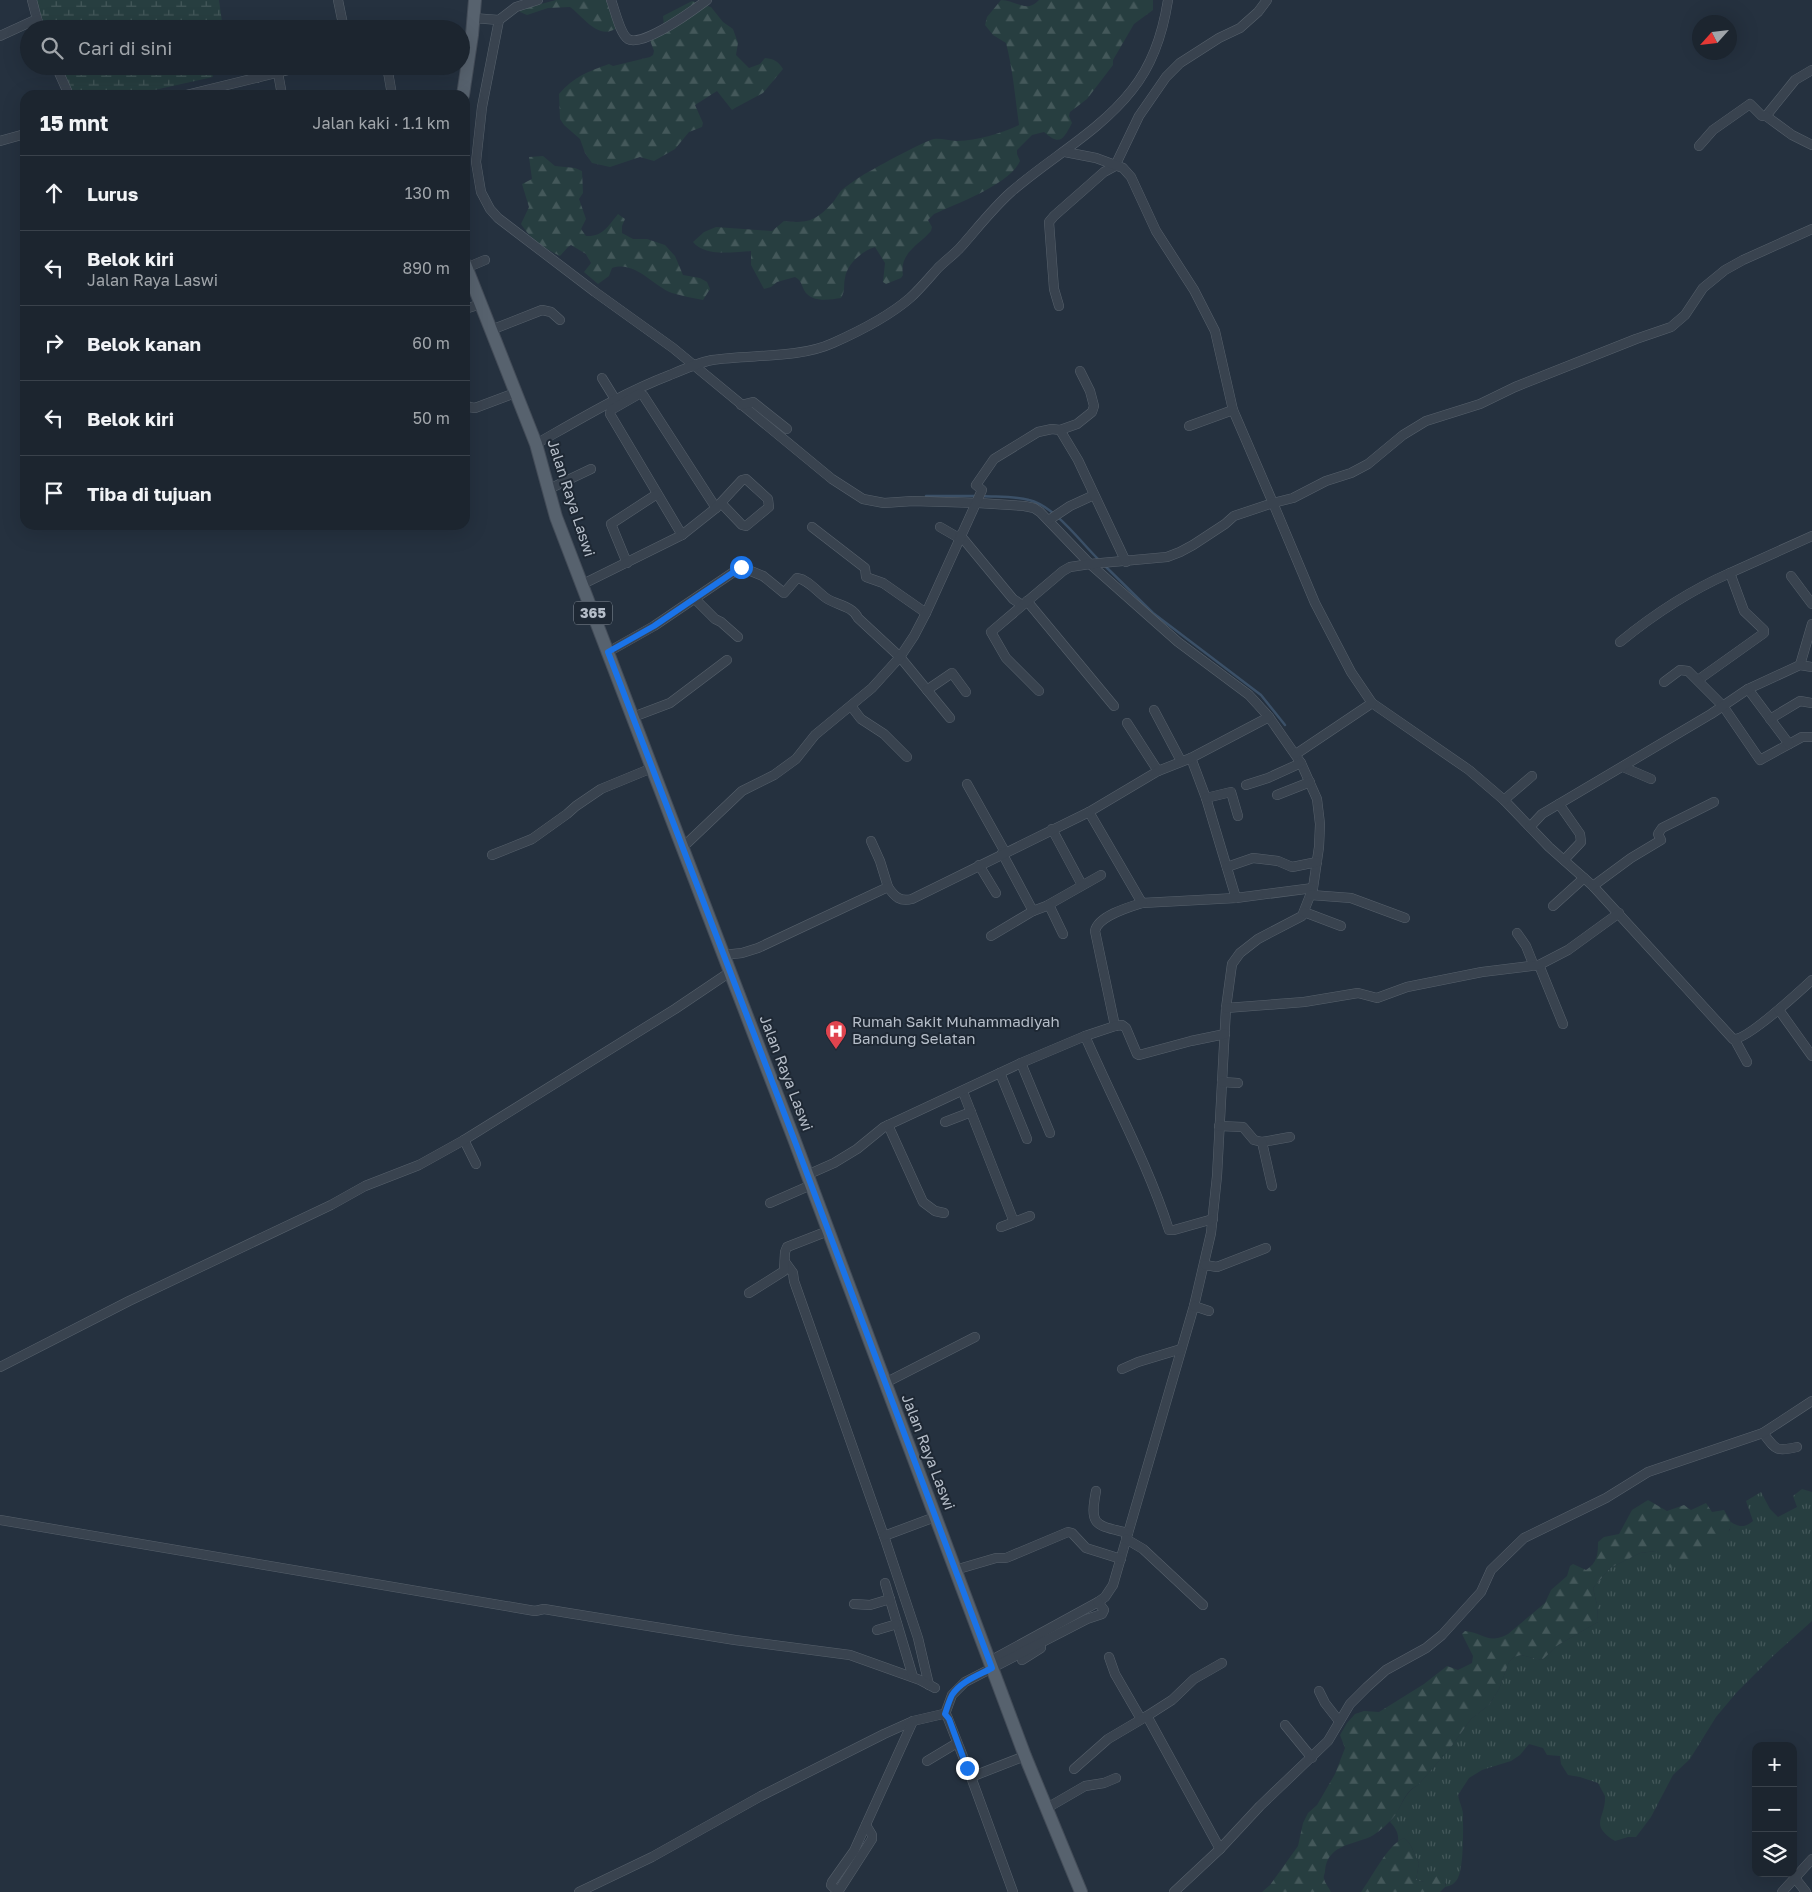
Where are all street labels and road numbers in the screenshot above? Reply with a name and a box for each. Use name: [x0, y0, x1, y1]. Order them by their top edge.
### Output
street label: Jalan Raya Laswi: [544, 437, 599, 559]
road number: 365: [574, 602, 612, 624]
street label: Jalan Raya Laswi: [757, 1012, 817, 1133]
street label: Jalan Raya Laswi: [899, 1391, 959, 1512]

